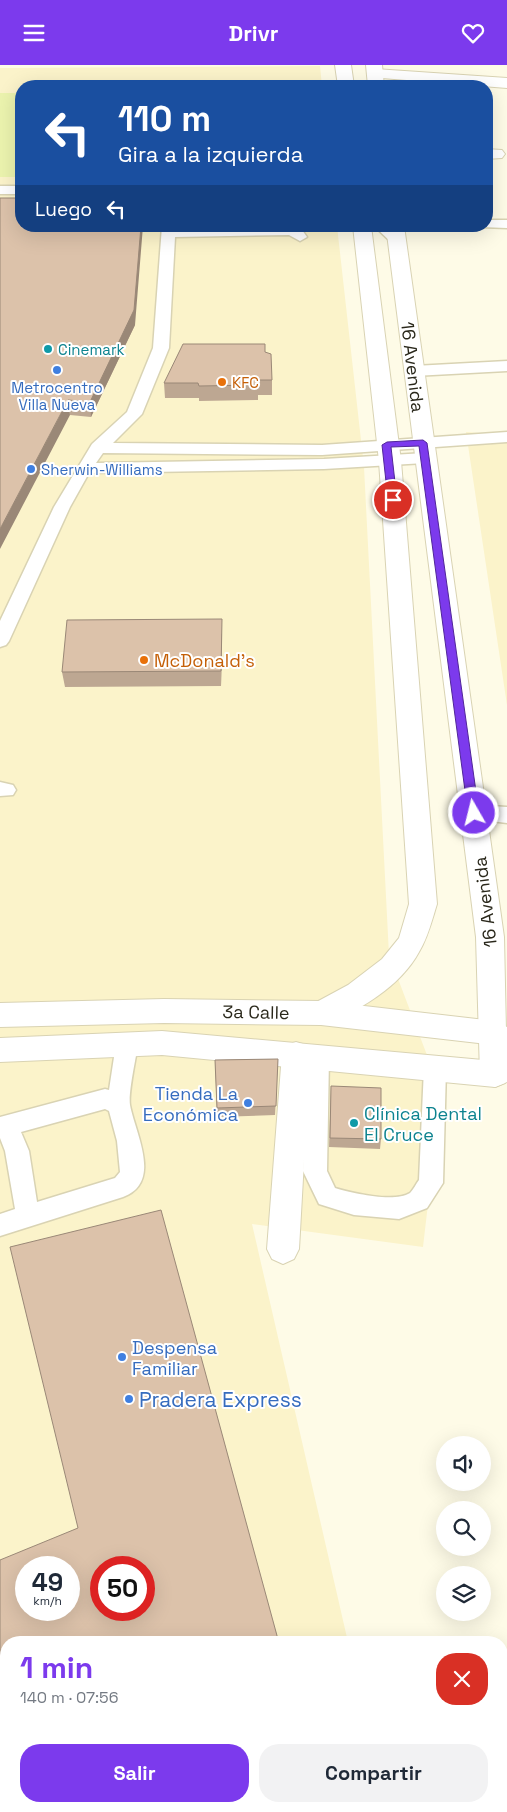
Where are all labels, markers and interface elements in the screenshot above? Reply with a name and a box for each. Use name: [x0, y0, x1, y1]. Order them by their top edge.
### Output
icon: menu: [20, 19, 48, 47]
text: Drivr: [229, 19, 278, 47]
icon: heart: [459, 19, 487, 47]
text: 110 m: [118, 97, 211, 141]
icon: left: [35, 100, 100, 165]
text: Gira a la izquierda: [118, 140, 303, 168]
icon: left: [102, 195, 130, 223]
text: Luego: [35, 197, 92, 222]
street label: 16 Avenida: [396, 320, 430, 414]
place label: Cinemark: [58, 340, 125, 359]
marker: Cinemark: [42, 343, 54, 355]
marker: Metrocentro Villa Nueva: [51, 364, 63, 376]
place label: KFC: [232, 373, 259, 392]
marker: KFC: [216, 376, 228, 388]
place label: Metrocentro Villa Nueva: [11, 378, 103, 414]
place label: Sherwin-Williams: [41, 460, 163, 479]
marker: Sherwin-Williams: [25, 463, 37, 475]
pin: [372, 479, 414, 521]
icon: arrive: [379, 486, 407, 514]
place label: McDonald's: [154, 649, 255, 672]
marker: McDonald's: [138, 654, 150, 666]
position arrow: [447, 786, 499, 838]
street label: 16 Avenida: [468, 855, 502, 949]
street label: 3a Calle: [222, 1000, 290, 1024]
place label: Tienda La Económica: [143, 1082, 238, 1126]
marker: Tienda La Económica: [242, 1097, 254, 1109]
place label: Clínica Dental El Cruce: [364, 1102, 482, 1146]
marker: Clínica Dental El Cruce: [348, 1117, 360, 1129]
place label: Despensa Familiar: [132, 1336, 217, 1380]
marker: Despensa Familiar: [116, 1351, 128, 1363]
place label: Pradera Express: [139, 1386, 302, 1413]
marker: Pradera Express: [123, 1393, 135, 1405]
map controls: [436, 1436, 491, 1621]
button: sound: [436, 1436, 491, 1491]
button: search: [436, 1501, 491, 1556]
speed limit sign: 50: [90, 1556, 155, 1621]
text: 49: [32, 1566, 63, 1598]
button: layers: [436, 1566, 491, 1621]
text: km/h: [33, 1593, 62, 1609]
text: 1 min: [20, 1648, 93, 1687]
button: close: [436, 1653, 488, 1705]
text: 140 m · 07:56: [20, 1687, 118, 1708]
button: Salir: [20, 1744, 249, 1802]
button: Compartir: [259, 1744, 488, 1802]

